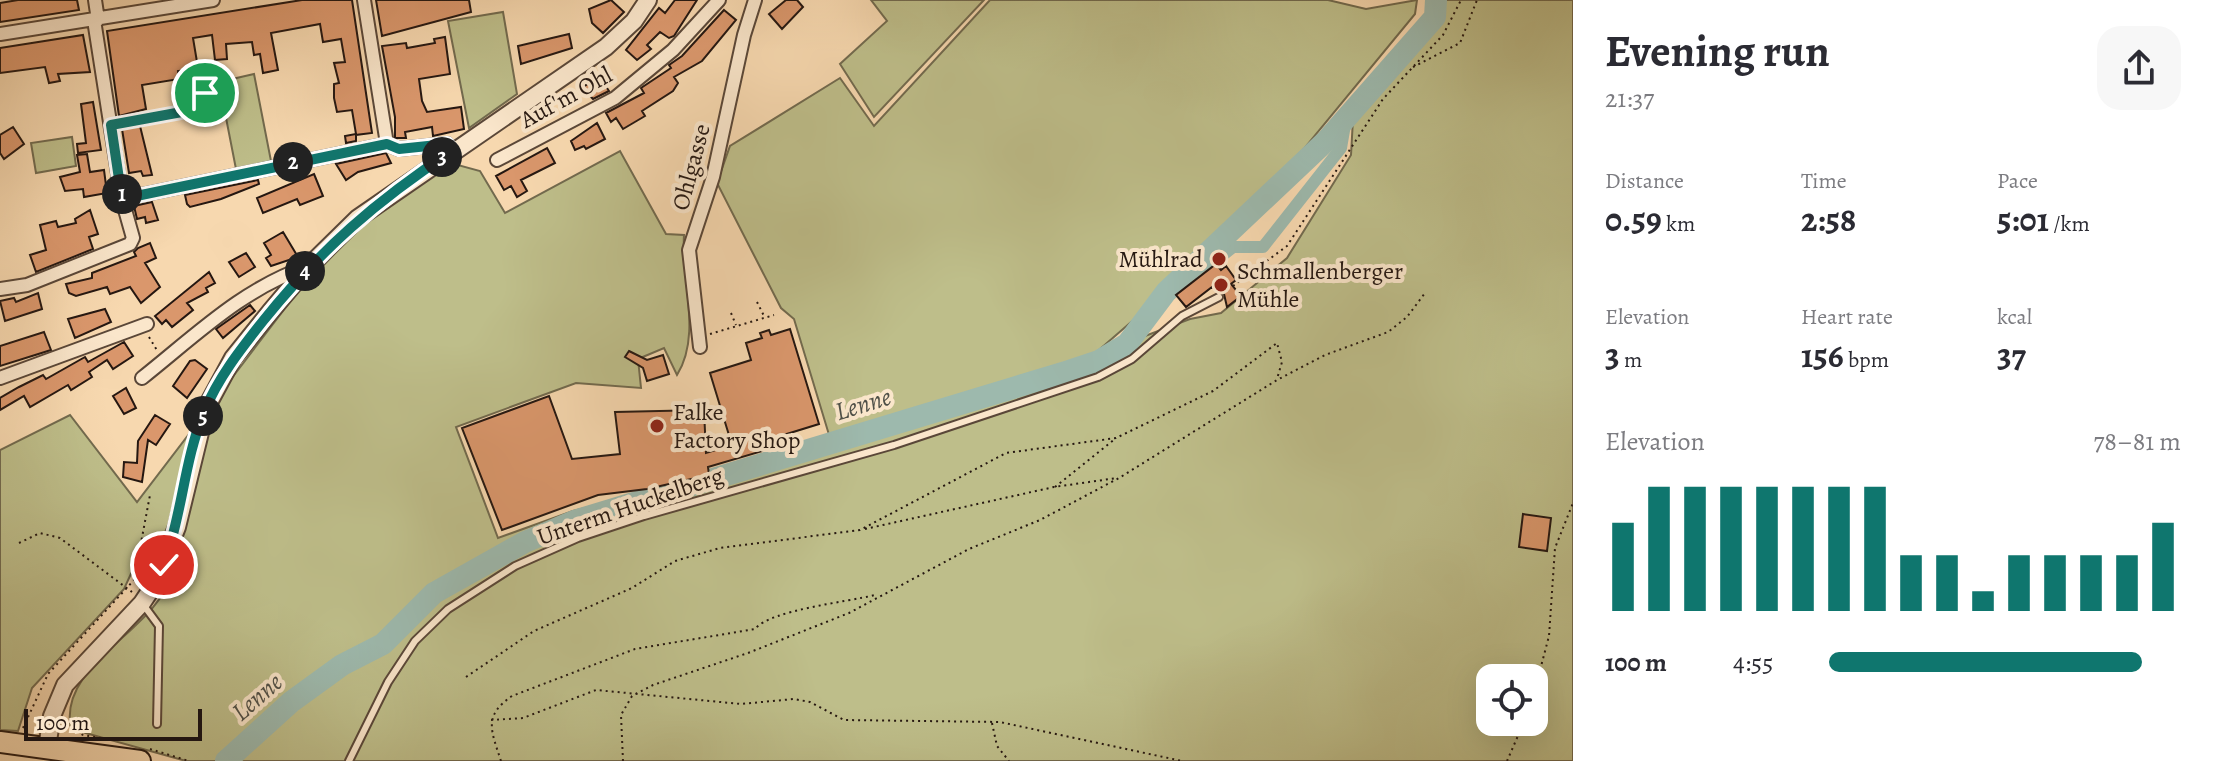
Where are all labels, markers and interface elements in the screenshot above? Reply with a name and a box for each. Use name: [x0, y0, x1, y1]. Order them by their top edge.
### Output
text: Evening run: [1605, 21, 1830, 81]
button: share: [2097, 26, 2181, 110]
street label: Auf'm Ohl: [513, 58, 618, 136]
pin: [171, 59, 239, 127]
icon: arrive: [183, 71, 227, 115]
text: 21:37: [1605, 81, 1654, 116]
street label: Ohlgasse: [664, 120, 718, 214]
pin: 3: [422, 137, 462, 177]
pin: 2: [273, 142, 313, 182]
text: 3: [437, 142, 447, 172]
text: 2: [288, 147, 298, 177]
text: Distance: [1605, 166, 1684, 196]
text: Time: [1801, 166, 1847, 196]
text: Pace: [1997, 166, 2038, 196]
pin: 1: [102, 174, 142, 214]
text: 1: [118, 179, 126, 209]
text: 0.59: [1605, 196, 1662, 243]
text: 2:58: [1801, 196, 1856, 243]
text: 5:01: [1997, 196, 2049, 243]
text: km: [1662, 209, 1695, 239]
text: /km: [2049, 209, 2090, 239]
place label: Mühlrad: [1118, 243, 1203, 275]
marker: Mühlrad: [1210, 250, 1228, 268]
pin: 4: [285, 251, 325, 291]
place label: Schmallenberger Mühle: [1237, 255, 1403, 315]
text: 4: [300, 256, 310, 286]
marker: Schmallenberger Mühle: [1212, 276, 1230, 294]
text: Elevation: [1605, 302, 1689, 332]
text: Heart rate: [1801, 302, 1893, 332]
text: kcal: [1997, 302, 2032, 332]
text: 3: [1605, 332, 1620, 379]
text: 156: [1801, 332, 1844, 379]
text: 37: [1997, 332, 2026, 379]
text: m: [1620, 345, 1642, 375]
text: bpm: [1844, 345, 1889, 375]
water label: Lenne: [831, 379, 895, 429]
pin: 5: [183, 396, 223, 436]
place label: Falke Factory Shop: [673, 396, 800, 456]
text: 5: [198, 401, 208, 431]
marker: Falke Factory Shop: [648, 417, 666, 435]
text: Elevation: [1605, 424, 1705, 459]
text: 78–81 m: [2093, 424, 2181, 459]
street label: Unterm Huckelberg: [533, 459, 727, 553]
pin: [130, 531, 198, 599]
icon: check: [142, 543, 186, 587]
text: 100 m: [1605, 645, 1667, 680]
text: 4:55: [1733, 645, 1773, 680]
map controls: [1476, 664, 1548, 736]
button: locate: [1476, 664, 1548, 736]
water label: Lenne: [224, 665, 290, 729]
scale bar: [24, 705, 202, 741]
text: 100 m: [36, 708, 90, 738]

